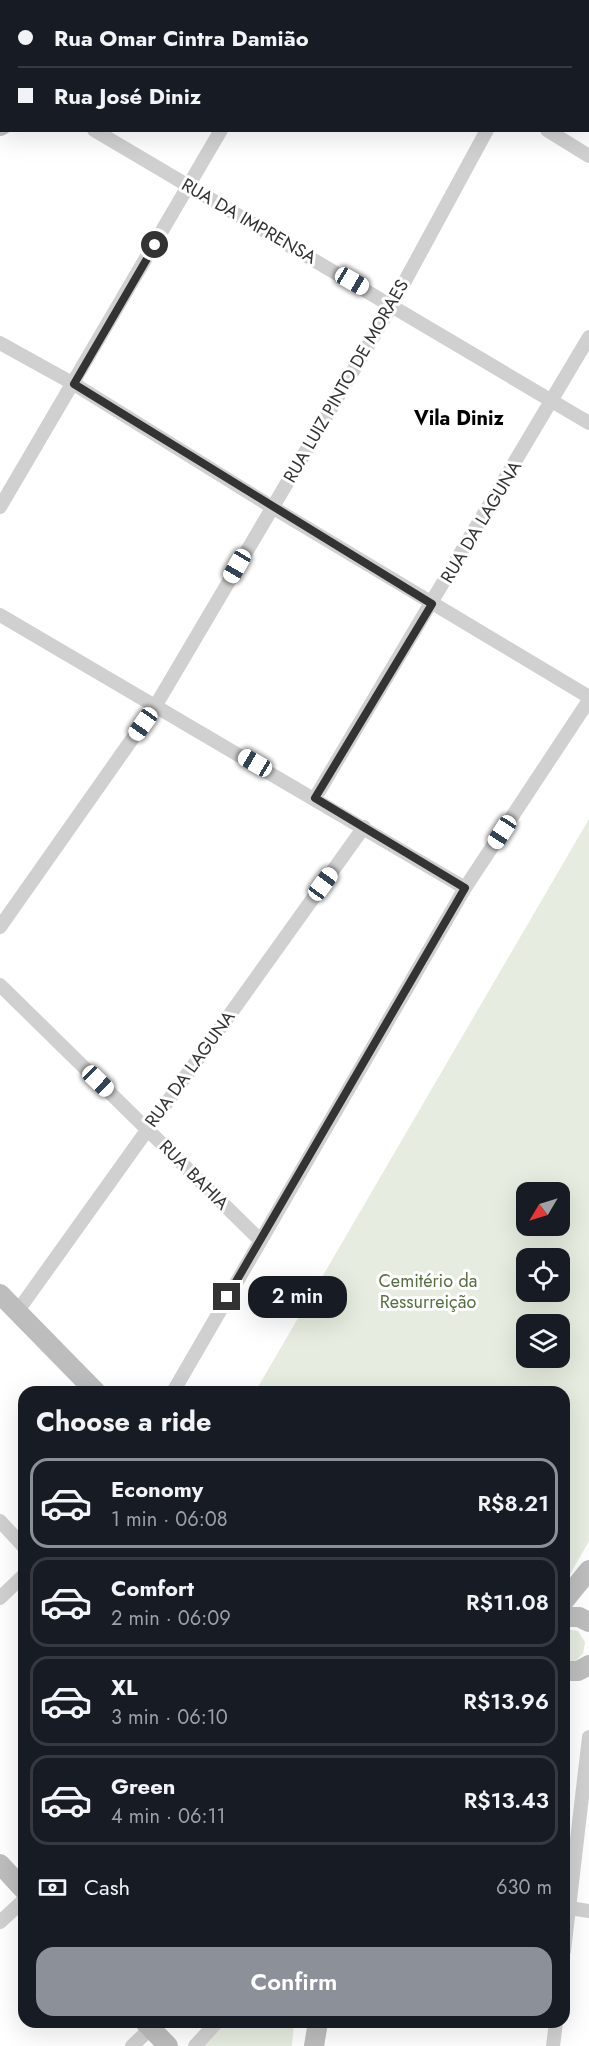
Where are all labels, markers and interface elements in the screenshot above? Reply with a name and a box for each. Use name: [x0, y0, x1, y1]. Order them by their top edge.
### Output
text: Rua Omar Cintra Damião: [54, 22, 309, 54]
text: Rua José Diniz: [54, 80, 201, 112]
street label: RUA DA IMPRENSA: [177, 172, 321, 270]
route start: [141, 231, 168, 258]
car: [332, 264, 372, 298]
street label: RUA LUIZ PINTO DE MORAES: [277, 274, 415, 488]
district label: Vila Diniz: [413, 404, 505, 433]
street label: RUA DA LAGUNA: [434, 456, 528, 588]
car: [220, 546, 254, 586]
car: [125, 704, 161, 744]
car: [235, 746, 275, 780]
car: [485, 812, 519, 852]
car: [305, 864, 341, 904]
street label: RUA DA LAGUNA: [139, 1005, 241, 1133]
car: [79, 1062, 117, 1100]
street label: RUA BAHIA: [153, 1134, 235, 1216]
north arrow: [516, 1182, 570, 1236]
map controls: [516, 1182, 570, 1368]
button: locate: [516, 1248, 570, 1302]
park label: Cemitério da Ressurreição: [379, 1268, 477, 1315]
callout: 2 min: [248, 1276, 347, 1318]
text: 2 min: [272, 1282, 323, 1311]
route end: [213, 1283, 240, 1310]
button: layers: [516, 1314, 570, 1368]
text: Choose a ride: [36, 1402, 211, 1441]
text: Economy: [111, 1473, 203, 1505]
icon: car: [39, 1476, 93, 1530]
text: R$8.21: [477, 1487, 549, 1519]
text: 1 min · 06:08: [111, 1505, 228, 1534]
text: Comfort: [111, 1572, 194, 1604]
icon: car: [39, 1575, 93, 1629]
text: R$11.08: [466, 1586, 549, 1618]
text: 2 min · 06:09: [111, 1604, 231, 1633]
text: XL: [111, 1671, 138, 1703]
icon: car: [39, 1674, 93, 1728]
text: R$13.96: [463, 1685, 549, 1717]
text: 3 min · 06:10: [111, 1703, 228, 1732]
text: Green: [111, 1770, 175, 1802]
icon: car: [39, 1773, 93, 1827]
text: R$13.43: [464, 1784, 549, 1816]
text: 4 min · 06:11: [111, 1802, 225, 1831]
icon: cash: [36, 1871, 69, 1904]
text: Cash: [84, 1871, 130, 1903]
text: 630 m: [496, 1873, 552, 1902]
button: Confirm: [36, 1947, 552, 2016]

